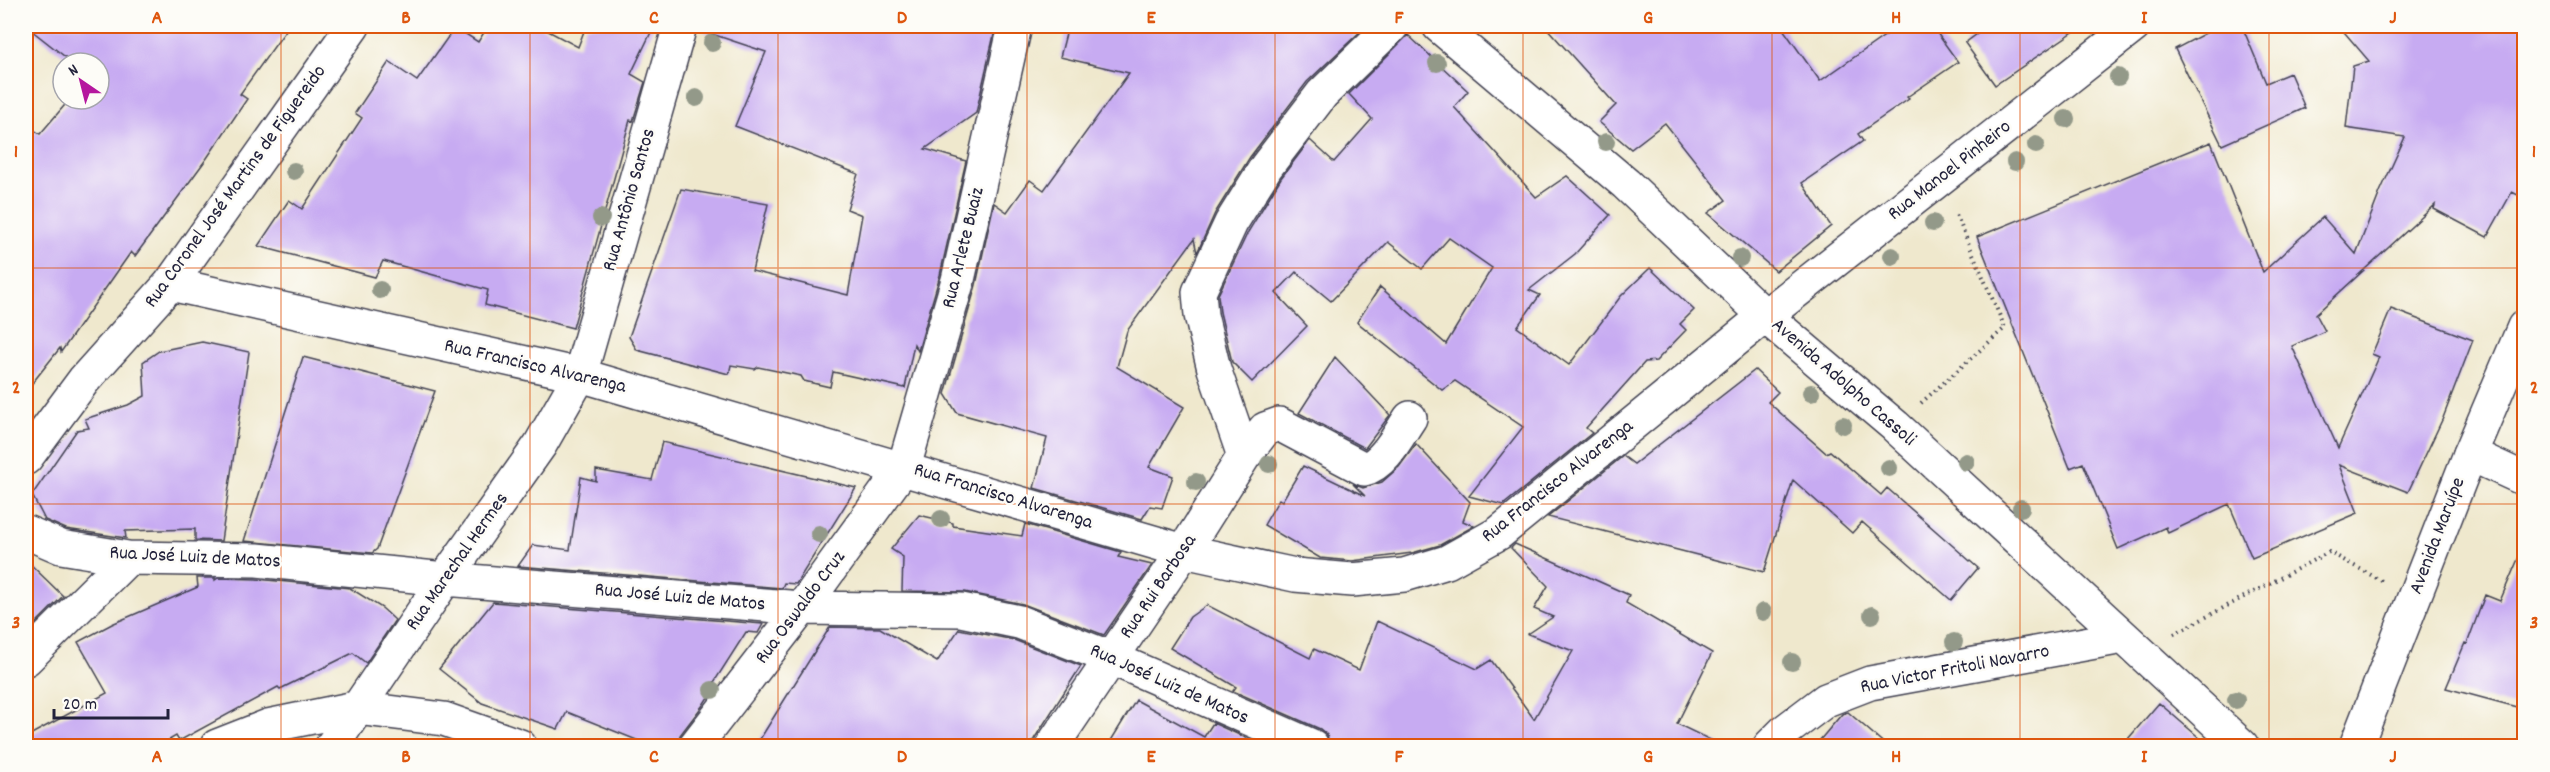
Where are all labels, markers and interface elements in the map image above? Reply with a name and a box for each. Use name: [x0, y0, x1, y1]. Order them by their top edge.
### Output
text: A: [152, 5, 163, 33]
text: B: [401, 5, 411, 33]
text: C: [649, 5, 659, 33]
text: D: [897, 5, 908, 33]
text: E: [1146, 5, 1156, 33]
text: F: [1395, 5, 1405, 33]
text: G: [1643, 5, 1653, 33]
text: H: [1891, 5, 1901, 33]
text: I: [2141, 5, 2148, 33]
text: J: [2389, 5, 2397, 33]
north arrow: [51, 51, 111, 111]
text: N: [64, 59, 84, 82]
street label: Rua Coronel José Martins de Figuereido: [138, 60, 334, 314]
street label: Rua Manoel Pinheiro: [1882, 114, 2018, 228]
street label: Rua Antônio Santos: [596, 125, 664, 275]
text: 1: [14, 139, 18, 167]
text: 1: [2532, 139, 2536, 167]
street label: Rua Arlete Buaiz: [935, 184, 993, 311]
street label: Avenida Adolpho Cassoli: [1765, 312, 1922, 454]
street label: Rua Francisco Alvarenga: [441, 332, 629, 402]
text: 2: [12, 375, 20, 403]
text: 2: [2530, 375, 2538, 403]
street label: Rua Francisco Alvarenga: [1476, 413, 1640, 550]
street label: Rua Francisco Alvarenga: [910, 456, 1097, 538]
street label: Avenida Maruípe: [2403, 473, 2473, 598]
street label: Rua Marechal Hermes: [400, 487, 516, 637]
street label: Rua Rui Barbosa: [1114, 529, 1205, 645]
street label: Rua José Luiz de Matos: [109, 540, 281, 576]
street label: Rua Oswaldo Cruz: [749, 545, 853, 671]
street label: Rua José Luiz de Matos: [593, 577, 767, 619]
text: 3: [12, 610, 20, 638]
text: 3: [2530, 610, 2538, 638]
street label: Rua José Luiz de Matos: [1085, 637, 1253, 733]
street label: Rua Victor Fritoli Navarro: [1858, 638, 2052, 702]
scale bar: [54, 682, 168, 720]
text: 20 m: [63, 693, 97, 718]
text: A: [152, 744, 163, 772]
text: B: [401, 744, 411, 772]
text: C: [649, 744, 659, 772]
text: D: [897, 744, 908, 772]
text: E: [1146, 744, 1156, 772]
text: F: [1395, 744, 1405, 772]
text: G: [1643, 744, 1653, 772]
text: H: [1891, 744, 1901, 772]
text: I: [2141, 744, 2148, 772]
text: J: [2389, 744, 2397, 772]

